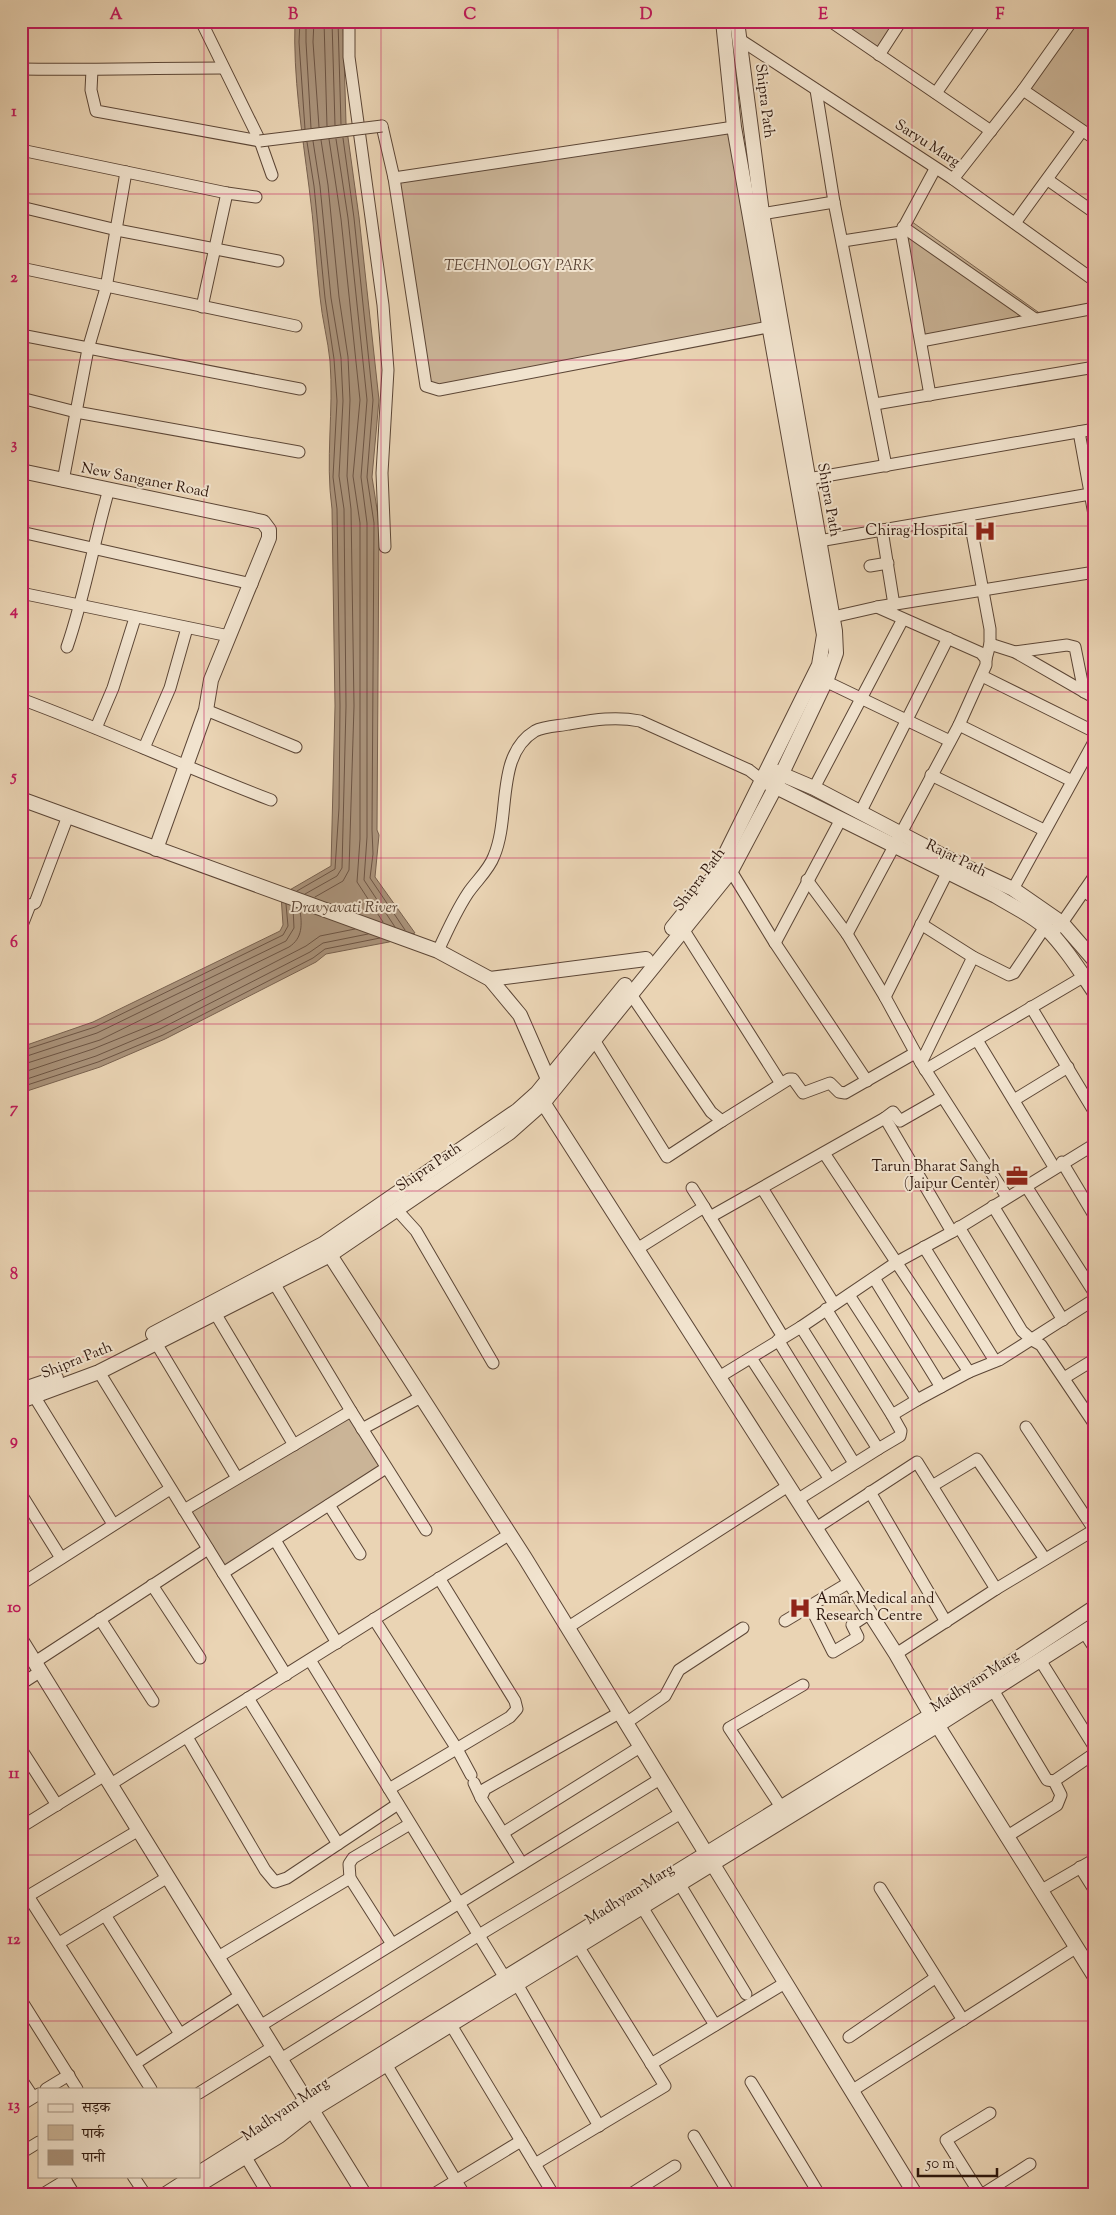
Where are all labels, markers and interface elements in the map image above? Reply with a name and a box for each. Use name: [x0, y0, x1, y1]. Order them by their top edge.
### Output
text: A: [110, 4, 123, 27]
text: B: [288, 4, 298, 27]
text: C: [464, 4, 477, 27]
text: D: [640, 4, 653, 27]
text: E: [818, 4, 828, 27]
text: F: [996, 4, 1005, 27]
street label: Shipra Path: [749, 63, 779, 140]
text: 1: [11, 101, 17, 124]
street label: Saryu Marg: [890, 115, 964, 173]
park label: TECHNOLOGY PARK: [444, 256, 594, 277]
text: 2: [10, 267, 18, 290]
text: 3: [11, 434, 18, 457]
street label: New Sanganer Road: [79, 458, 211, 504]
street label: Shipra Path: [811, 461, 845, 539]
hospital icon: Chirag Hospital: [972, 518, 998, 544]
place label: Chirag Hospital: [865, 521, 968, 542]
text: 4: [9, 600, 18, 623]
text: 5: [9, 766, 17, 789]
street label: Rajat Path: [922, 835, 990, 883]
street label: Shipra Path: [669, 844, 731, 916]
water label: Dravyavati River: [290, 897, 398, 920]
text: 6: [10, 932, 18, 955]
text: 7: [10, 1098, 19, 1121]
street label: Shipra Path: [392, 1138, 466, 1198]
place label: Tarun Bharat Sangh (Jaipur Center): [871, 1157, 1000, 1195]
office icon: Tarun Bharat Sangh (Jaipur Center): [1004, 1163, 1030, 1189]
text: 8: [10, 1264, 18, 1287]
street label: Shipra Path: [38, 1337, 116, 1385]
text: 9: [10, 1430, 18, 1453]
place label: Amar Medical and Research Centre: [816, 1589, 935, 1627]
hospital icon: Amar Medical and Research Centre: [787, 1595, 813, 1621]
text: 10: [7, 1597, 21, 1620]
street label: Madhyam Marg: [927, 1646, 1023, 1718]
text: 11: [9, 1763, 20, 1786]
street label: Madhyam Marg: [582, 1859, 678, 1931]
text: 12: [8, 1929, 21, 1952]
street label: Madhyam Marg: [238, 2073, 334, 2147]
legend: [38, 2088, 200, 2178]
text: 13: [8, 2095, 20, 2118]
text: सड़क: [81, 2098, 111, 2119]
text: पार्क: [81, 2124, 105, 2145]
scale bar: [918, 2145, 997, 2177]
text: पानी: [81, 2148, 106, 2169]
text: 50 m: [925, 2154, 955, 2175]

